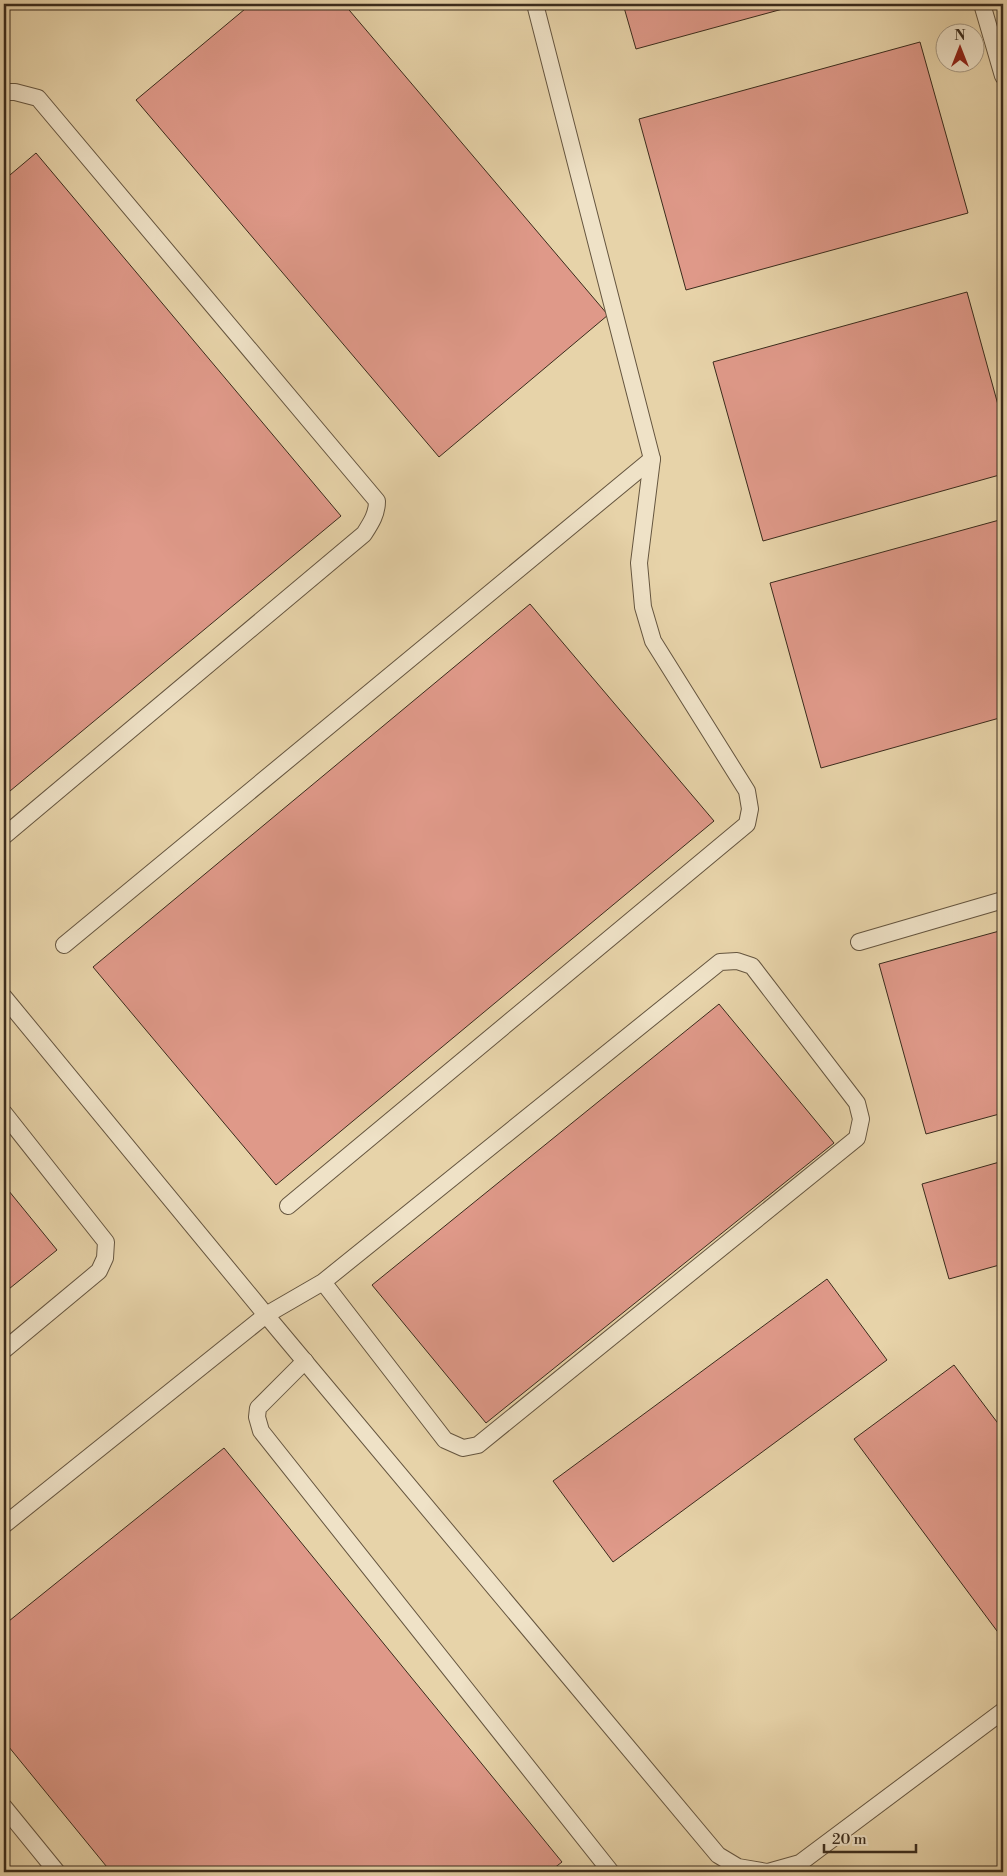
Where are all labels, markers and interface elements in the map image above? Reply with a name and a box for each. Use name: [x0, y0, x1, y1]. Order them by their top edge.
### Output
north arrow: [934, 22, 984, 72]
text: N: [954, 27, 966, 45]
scale bar: [824, 1821, 917, 1853]
text: 20 m: [832, 1830, 867, 1849]

